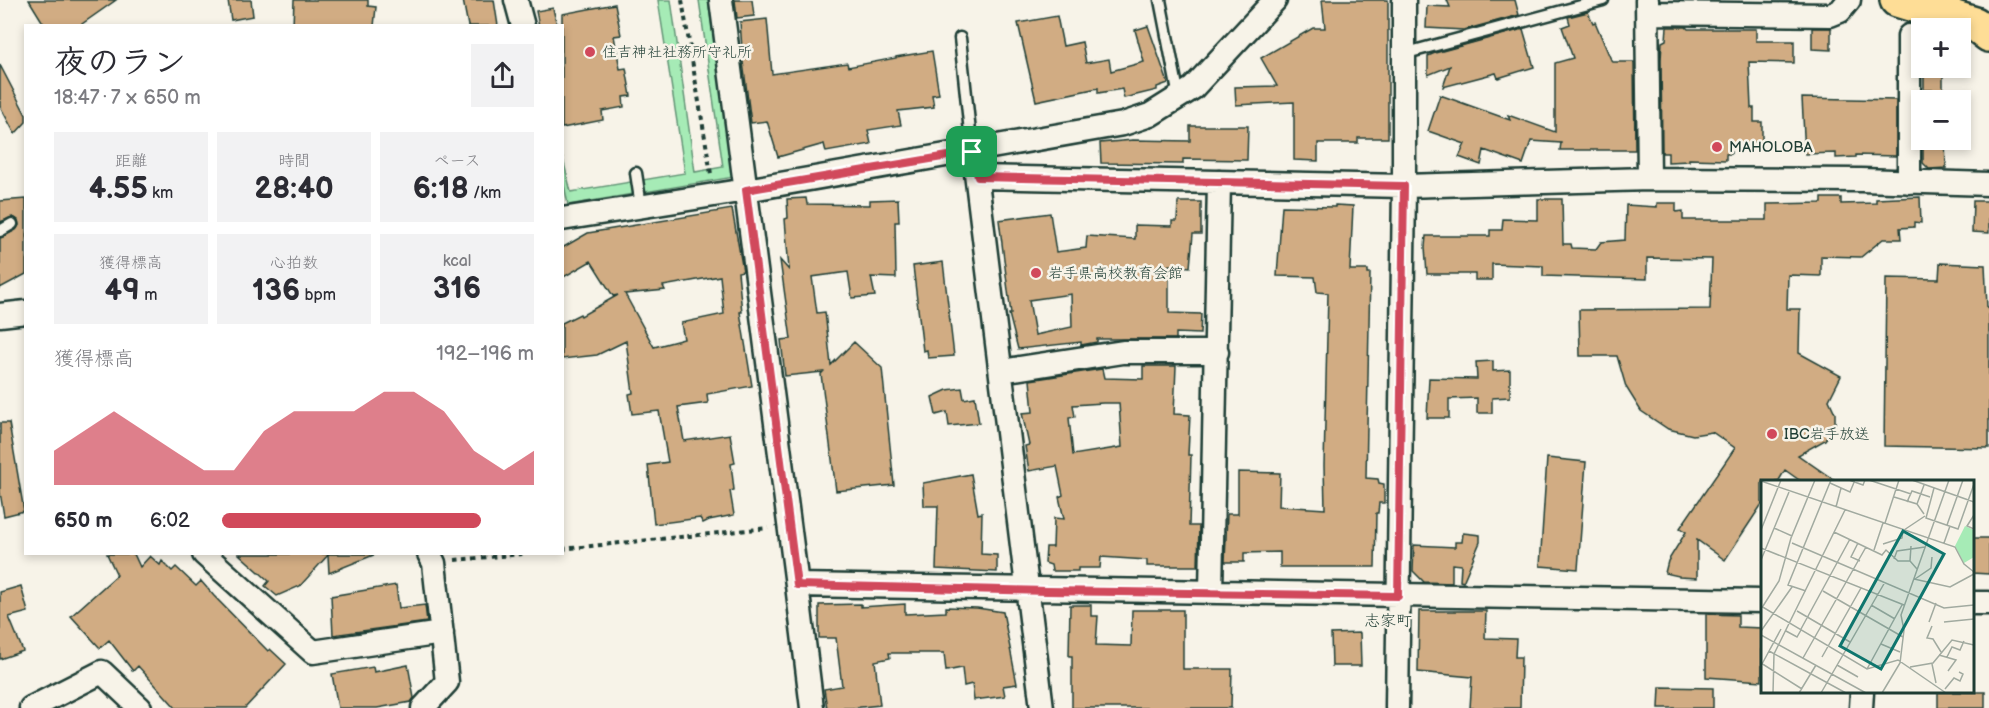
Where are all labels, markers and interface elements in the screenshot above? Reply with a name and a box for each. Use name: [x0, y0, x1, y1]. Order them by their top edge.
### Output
map controls: [1911, 18, 1971, 150]
button: +: [1911, 18, 1971, 78]
text: 夜のラン: [54, 43, 186, 83]
place label: 住吉神社社務所守礼所: [602, 43, 752, 62]
button: share: [471, 44, 534, 107]
marker: 住吉神社社務所守礼所: [583, 45, 597, 59]
text: 18:47 · 7 × 650 m: [54, 86, 201, 110]
button: −: [1911, 90, 1971, 150]
pin: [946, 126, 997, 177]
icon: arrive: [955, 135, 988, 168]
place label: MAHOLOBA: [1729, 138, 1813, 157]
marker: MAHOLOBA: [1710, 140, 1724, 154]
text: 距離: [115, 152, 147, 171]
text: 時間: [278, 152, 310, 171]
text: ペース: [433, 152, 481, 171]
text: 4.55: [89, 171, 148, 207]
text: 28:40: [254, 171, 334, 207]
text: 6:18: [413, 171, 469, 207]
text: km: [148, 184, 173, 203]
text: /km: [469, 184, 501, 203]
text: kcal: [443, 252, 471, 271]
text: 獲得標高: [99, 254, 163, 273]
text: 心拍数: [270, 254, 318, 273]
place label: 岩手県高校教育会館: [1048, 264, 1183, 283]
marker: 岩手県高校教育会館: [1029, 266, 1043, 280]
text: 316: [433, 271, 481, 307]
text: 49: [105, 273, 140, 309]
text: 136: [252, 273, 300, 309]
text: m: [140, 286, 157, 305]
text: bpm: [300, 286, 336, 305]
text: 192–196 m: [436, 342, 534, 366]
text: 獲得標高: [54, 347, 134, 371]
place label: IBC岩手放送: [1784, 425, 1870, 444]
marker: IBC岩手放送: [1765, 427, 1779, 441]
inset map: [1761, 480, 1974, 693]
text: 650 m: [54, 509, 113, 533]
text: 6:02: [150, 509, 190, 533]
district label: 志家町: [1364, 612, 1412, 631]

